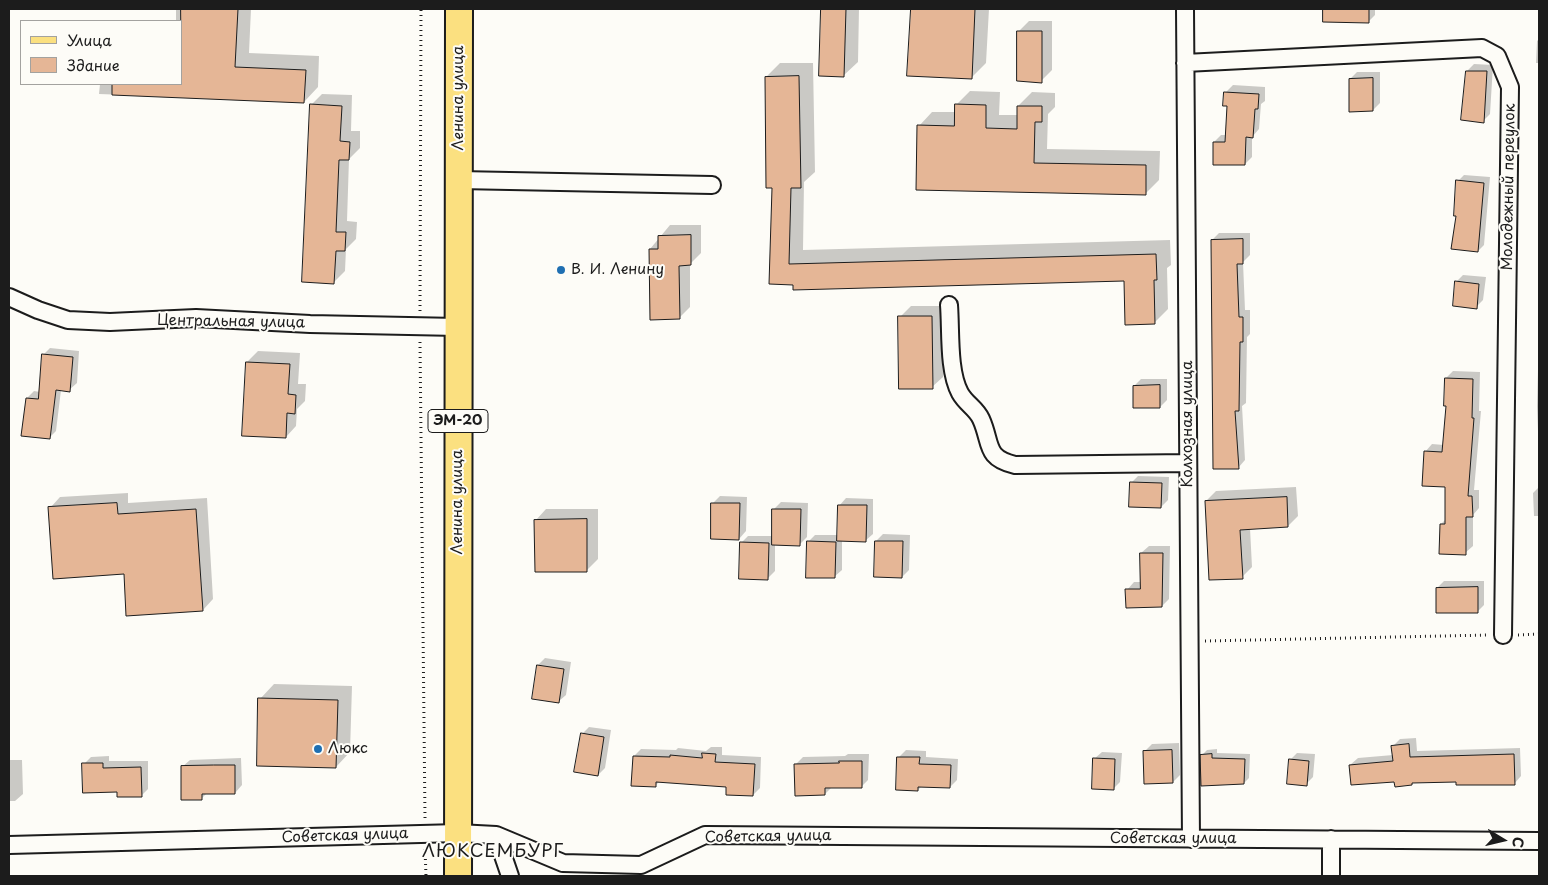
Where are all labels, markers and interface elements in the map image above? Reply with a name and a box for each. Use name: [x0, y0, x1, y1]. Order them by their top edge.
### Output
legend: [20, 20, 182, 85]
text: Улица: [67, 28, 112, 51]
street label: Ленина улица: [450, 46, 468, 150]
text: Здание: [67, 53, 120, 76]
street label: Молодежный переулок: [1499, 103, 1519, 271]
place label: В. И. Ленину: [571, 261, 664, 279]
marker: В. И. Ленину: [555, 264, 567, 276]
street label: Центральная улица: [157, 312, 305, 332]
street label: Колхозная улица: [1179, 361, 1197, 487]
road number: ЭМ-20: [428, 410, 488, 432]
street label: Ленина улица: [449, 450, 467, 554]
place label: Люкс: [328, 740, 368, 758]
marker: Люкс: [312, 743, 324, 755]
north arrow: [1478, 815, 1528, 865]
street label: Советская улица: [281, 825, 409, 847]
street label: Советская улица: [705, 827, 831, 847]
street label: Советская улица: [1110, 830, 1236, 848]
text: С: [1507, 836, 1530, 849]
district label: ЛЮКСЕМБУРГ: [421, 841, 565, 863]

